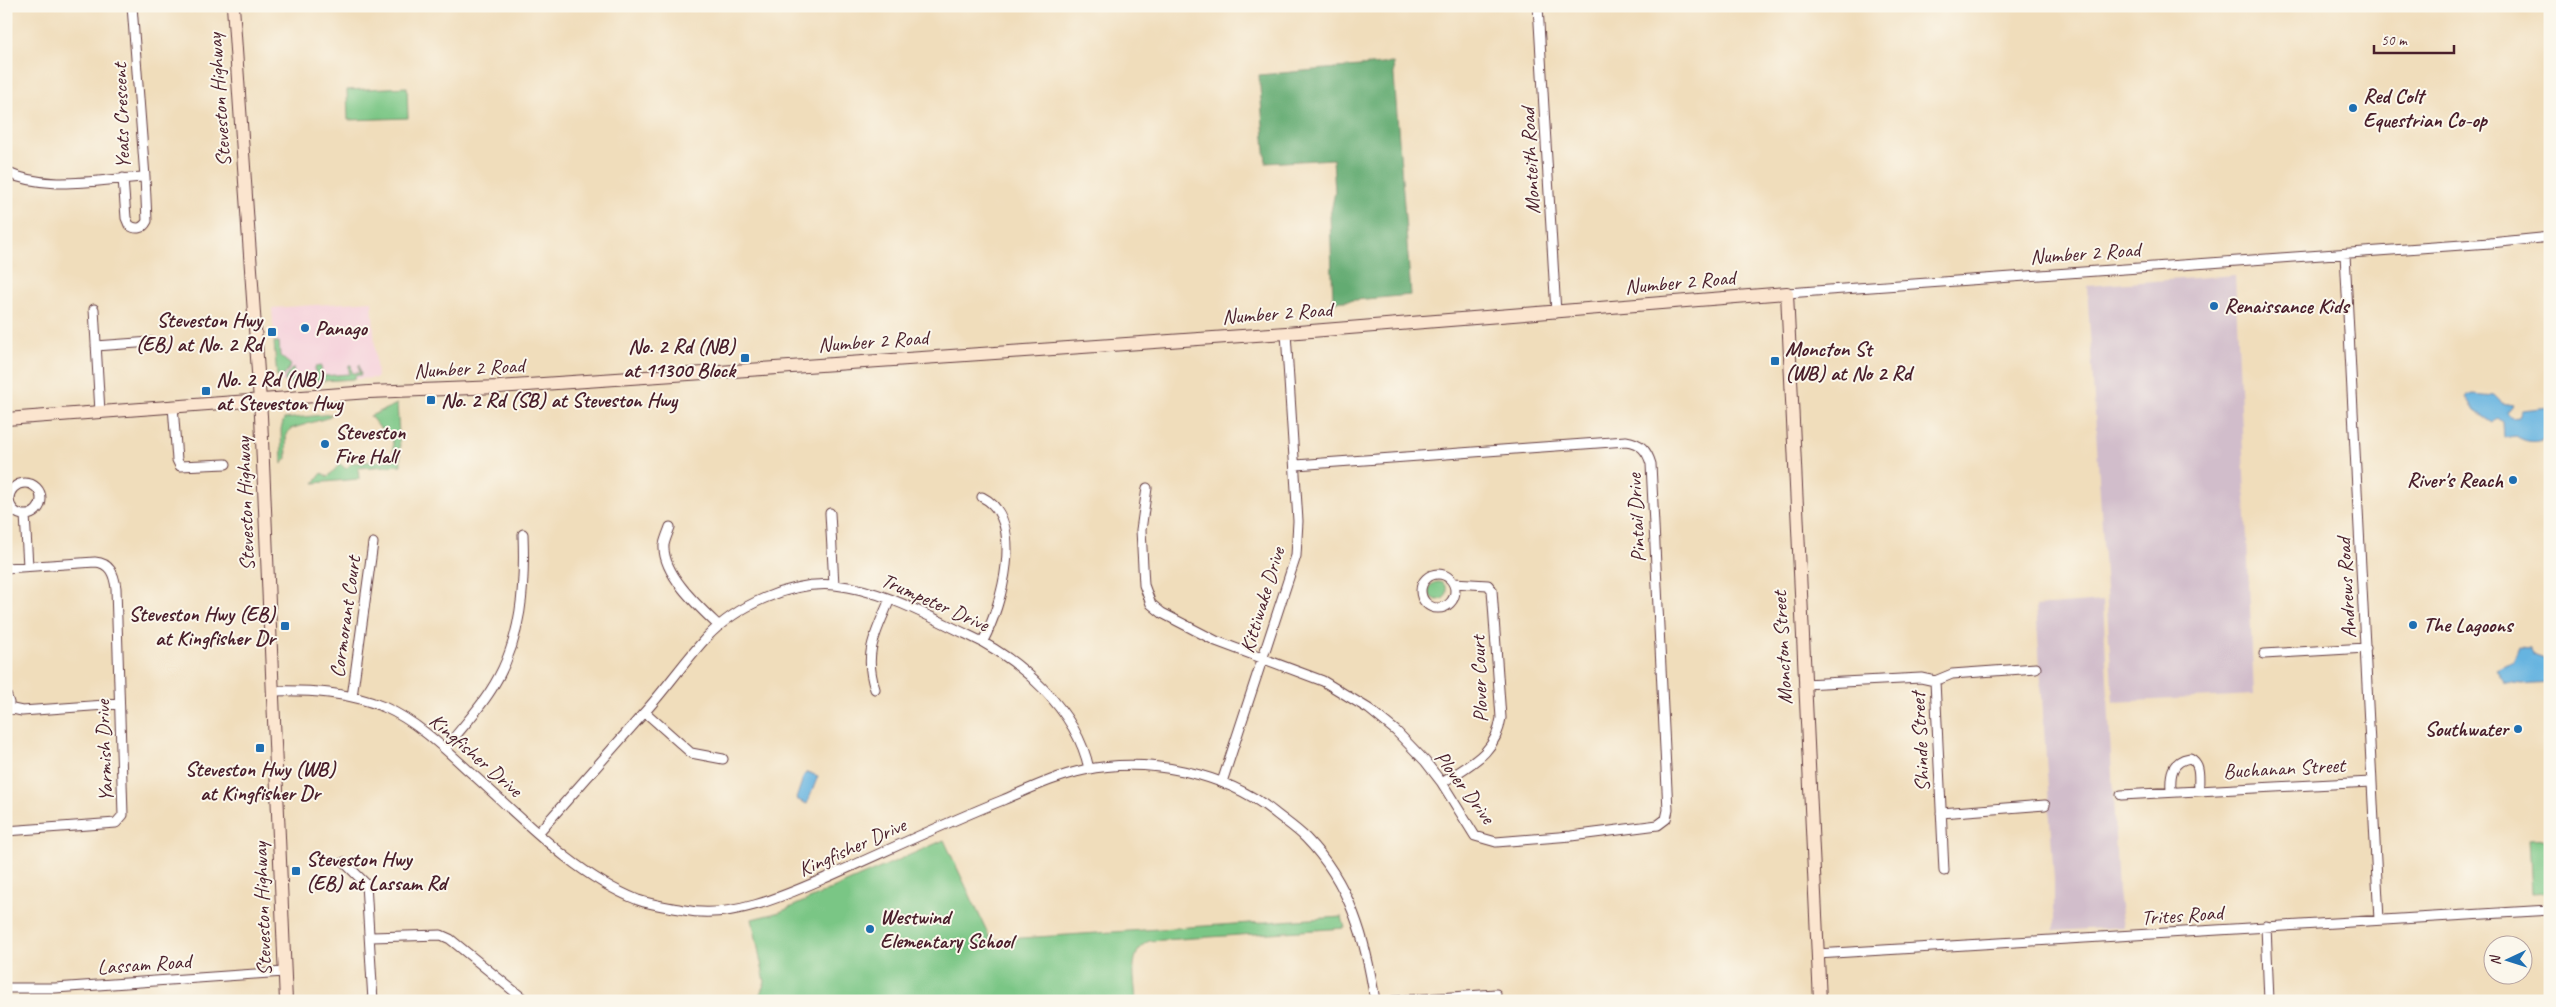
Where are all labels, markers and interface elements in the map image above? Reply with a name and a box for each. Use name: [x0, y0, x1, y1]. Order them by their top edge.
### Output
scale bar: [2374, 22, 2454, 54]
street label: Steveston Highway: [201, 31, 237, 168]
text: 50 m: [2381, 31, 2408, 50]
street label: Yeats Crescent: [106, 61, 136, 169]
place label: Red Colt Equestrian Co-op: [2363, 83, 2489, 133]
marker: Red Colt Equestrian Co-op: [2347, 102, 2359, 114]
street label: Monteith Road: [1514, 103, 1546, 215]
street label: Number 2 Road: [2029, 236, 2145, 270]
street label: Number 2 Road: [1624, 264, 1740, 300]
place label: Renaissance Kids: [2224, 293, 2351, 319]
street label: Number 2 Road: [1221, 296, 1337, 330]
marker: Renaissance Kids: [2208, 300, 2220, 312]
place label: Steveston Hwy (EB) at No. 2 Rd: [135, 307, 266, 357]
place label: Panago: [315, 315, 368, 341]
marker: Panago: [299, 322, 311, 334]
street label: Number 2 Road: [817, 324, 933, 358]
marker: Steveston Hwy (EB) at No. 2 Rd: [266, 326, 278, 338]
place label: No. 2 Rd (NB) at 11300 Block: [623, 333, 737, 383]
place label: Moncton St (WB) at No 2 Rd: [1785, 336, 1915, 386]
street label: Number 2 Road: [413, 352, 529, 384]
marker: No. 2 Rd (NB) at 11300 Block: [739, 352, 751, 364]
marker: Moncton St (WB) at No 2 Rd: [1769, 355, 1781, 367]
place label: No. 2 Rd (NB) at Steveston Hwy: [216, 366, 344, 417]
marker: No. 2 Rd (NB) at Steveston Hwy: [200, 385, 212, 397]
place label: No. 2 Rd (SB) at Steveston Hwy: [441, 387, 679, 414]
marker: No. 2 Rd (SB) at Steveston Hwy: [425, 394, 437, 406]
place label: Steveston Fire Hall: [335, 419, 406, 469]
street label: Steveston Highway: [230, 435, 260, 571]
marker: Steveston Fire Hall: [319, 438, 331, 450]
place label: River's Reach: [2407, 467, 2504, 493]
street label: Pintail Drive: [1621, 472, 1651, 563]
marker: River's Reach: [2507, 474, 2519, 486]
street label: Andrews Road: [2330, 534, 2362, 639]
street label: Kittiwake Drive: [1234, 543, 1291, 656]
street label: Cormorant Court: [324, 553, 367, 679]
street label: Trumpeter Drive: [877, 567, 994, 638]
street label: Moncton Street: [1766, 589, 1798, 705]
place label: Steveston Hwy (EB) at Kingfisher Dr: [128, 601, 277, 651]
place label: The Lagoons: [2423, 612, 2515, 638]
marker: The Lagoons: [2407, 619, 2419, 631]
marker: Steveston Hwy (EB) at Kingfisher Dr: [279, 620, 291, 632]
street label: Plover Court: [1464, 633, 1494, 723]
street label: Shinde Street: [1904, 689, 1936, 792]
street label: Yarmish Drive: [89, 697, 119, 802]
street label: Kingfisher Drive: [424, 707, 530, 804]
place label: Southwater: [2425, 716, 2510, 742]
marker: Southwater: [2512, 723, 2524, 735]
marker: Steveston Hwy (WB) at Kingfisher Dr: [254, 742, 266, 754]
street label: Plover Drive: [1429, 745, 1502, 830]
street label: Buchanan Street: [2222, 752, 2348, 784]
place label: Steveston Hwy (WB) at Kingfisher Dr: [185, 756, 337, 806]
street label: Kingfisher Drive: [794, 811, 912, 882]
street label: Steveston Highway: [247, 840, 277, 976]
place label: Steveston Hwy (EB) at Lassam Rd: [306, 846, 450, 896]
marker: Steveston Hwy (EB) at Lassam Rd: [290, 865, 302, 877]
street label: Trites Road: [2140, 899, 2227, 931]
place label: Westwind Elementary School: [880, 904, 1018, 954]
marker: Westwind Elementary School: [864, 923, 876, 935]
north arrow: [2484, 934, 2534, 984]
street label: Lassam Road: [96, 948, 195, 980]
text: N: [2487, 954, 2504, 966]

